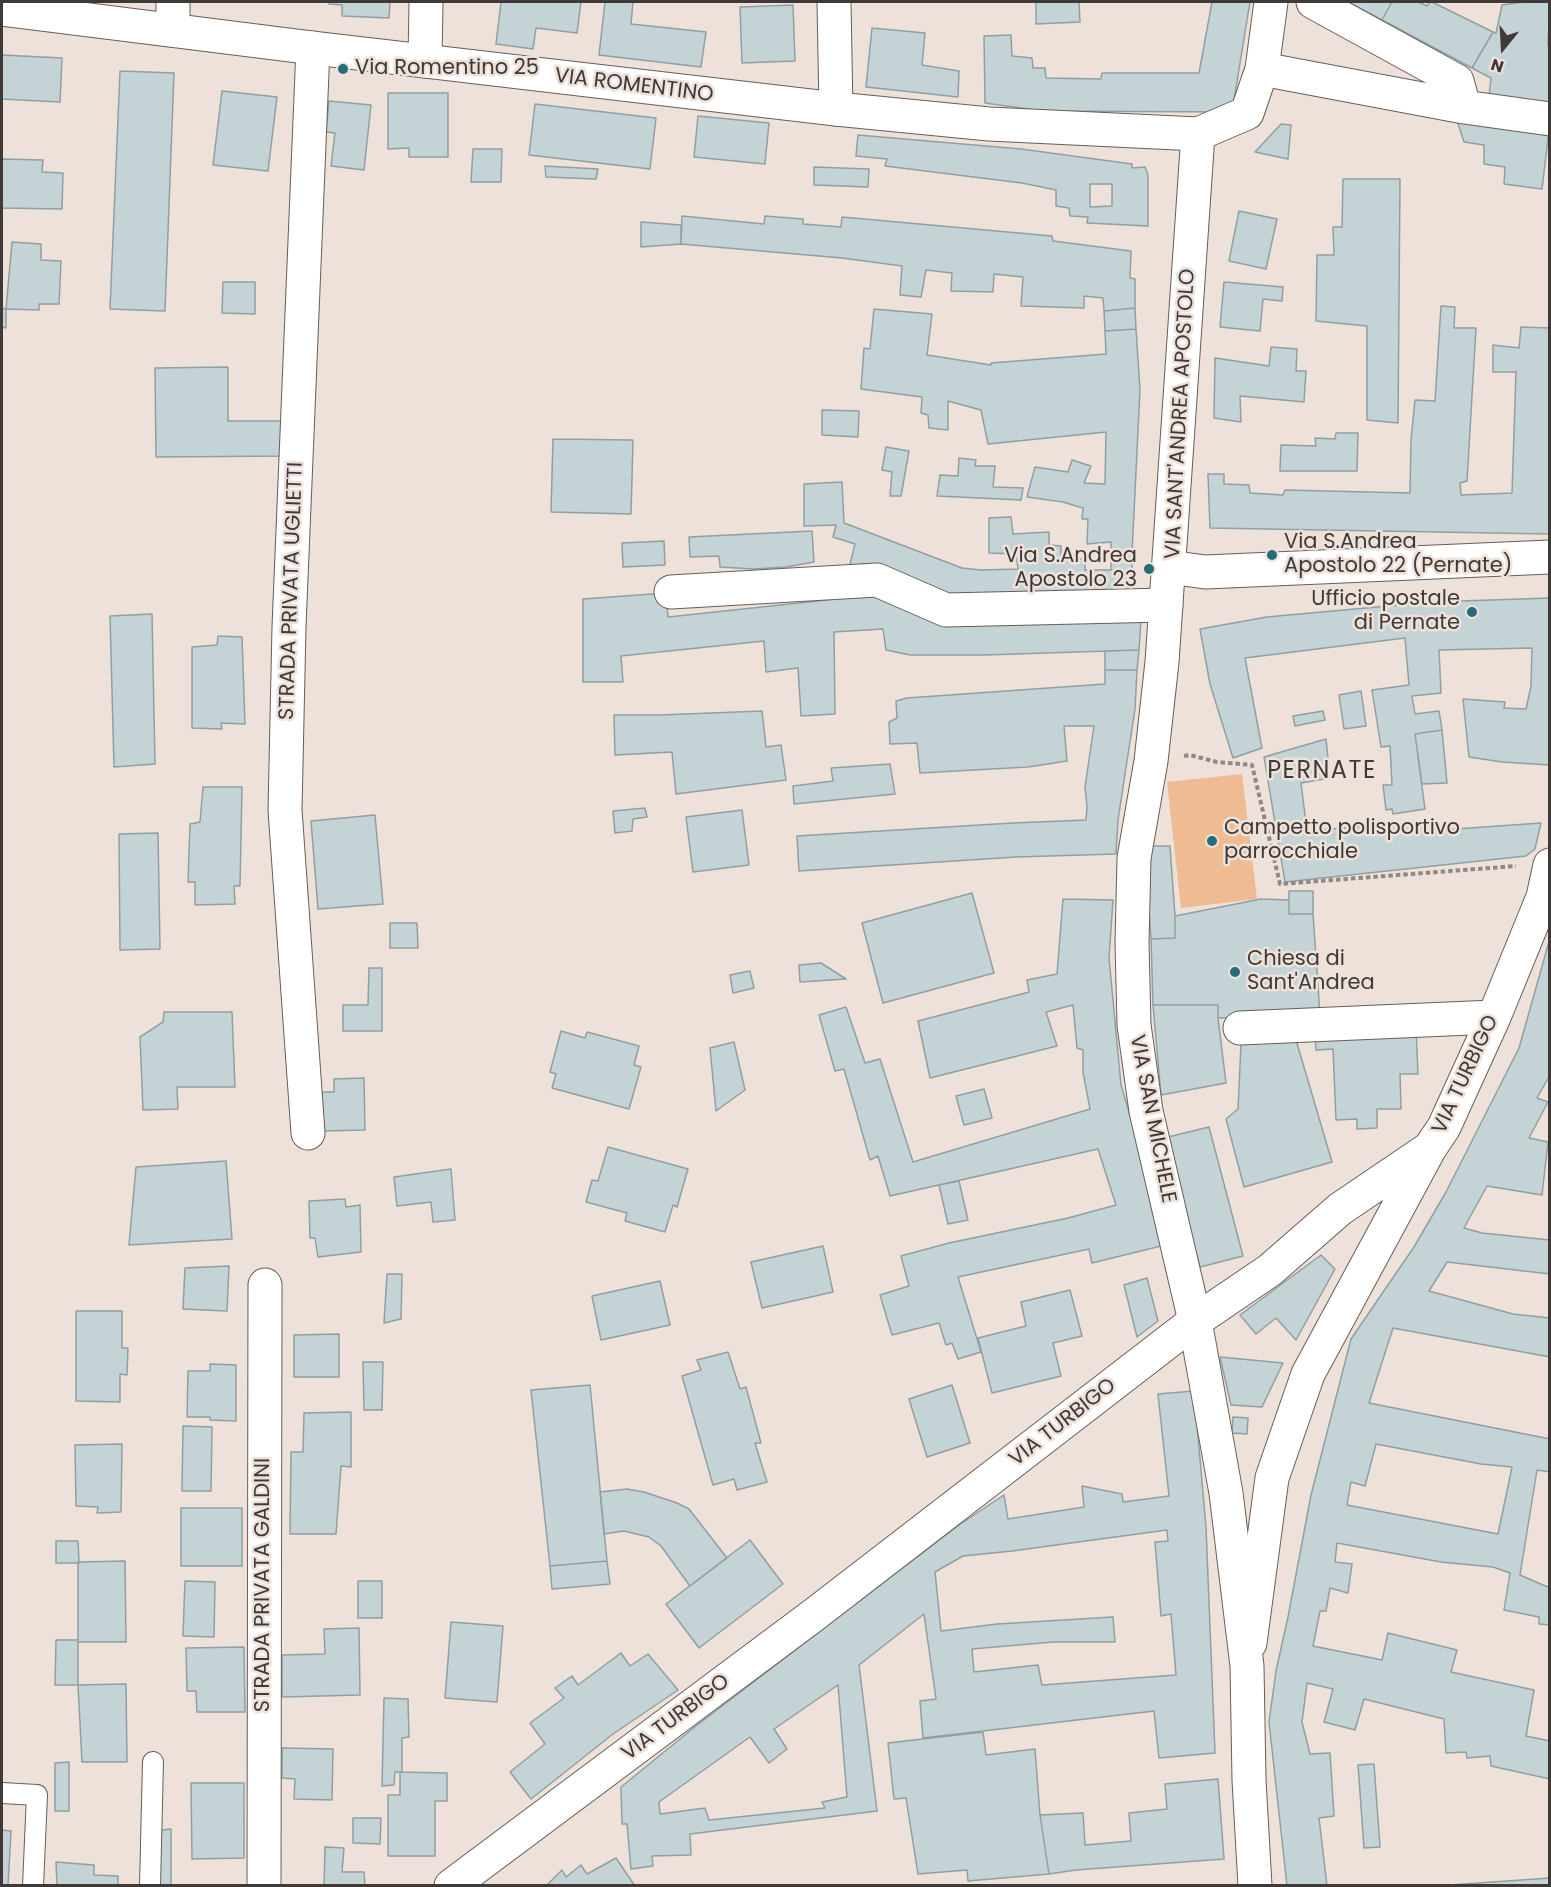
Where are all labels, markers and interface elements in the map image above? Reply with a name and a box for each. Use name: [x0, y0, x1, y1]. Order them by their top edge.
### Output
north arrow: [1473, 18, 1533, 78]
text: N: [1488, 53, 1507, 78]
place label: Via Romentino 25: [355, 56, 539, 82]
marker: Via Romentino 25: [336, 62, 350, 76]
street label: VIA ROMENTINO: [553, 64, 715, 108]
street label: VIA SANT'ANDREA APOSTOLO: [1161, 268, 1201, 560]
street label: STRADA PRIVATA UGLIETTI: [275, 462, 309, 720]
place label: Via S.Andrea Apostolo 22 (Pernate): [1284, 530, 1512, 580]
place label: Via S.Andrea Apostolo 23: [1004, 544, 1137, 594]
marker: Via S.Andrea Apostolo 22 (Pernate): [1265, 548, 1279, 562]
marker: Via S.Andrea Apostolo 23: [1142, 562, 1156, 576]
place label: Ufficio postale di Pernate: [1311, 587, 1460, 637]
marker: Ufficio postale di Pernate: [1465, 605, 1479, 619]
district label: PERNATE: [1267, 758, 1377, 786]
place label: Campetto polisportivo parrocchiale: [1224, 816, 1460, 866]
marker: Campetto polisportivo parrocchiale: [1205, 834, 1219, 848]
place label: Chiesa di Sant'Andrea: [1247, 947, 1375, 997]
marker: Chiesa di Sant'Andrea: [1228, 965, 1242, 979]
street label: VIA TURBIGO: [1427, 1012, 1505, 1138]
street label: VIA SAN MICHELE: [1123, 1033, 1181, 1205]
street label: VIA TURBIGO: [1005, 1374, 1121, 1472]
street label: STRADA PRIVATA GALDINI: [251, 1458, 277, 1712]
street label: VIA TURBIGO: [617, 1669, 735, 1767]

